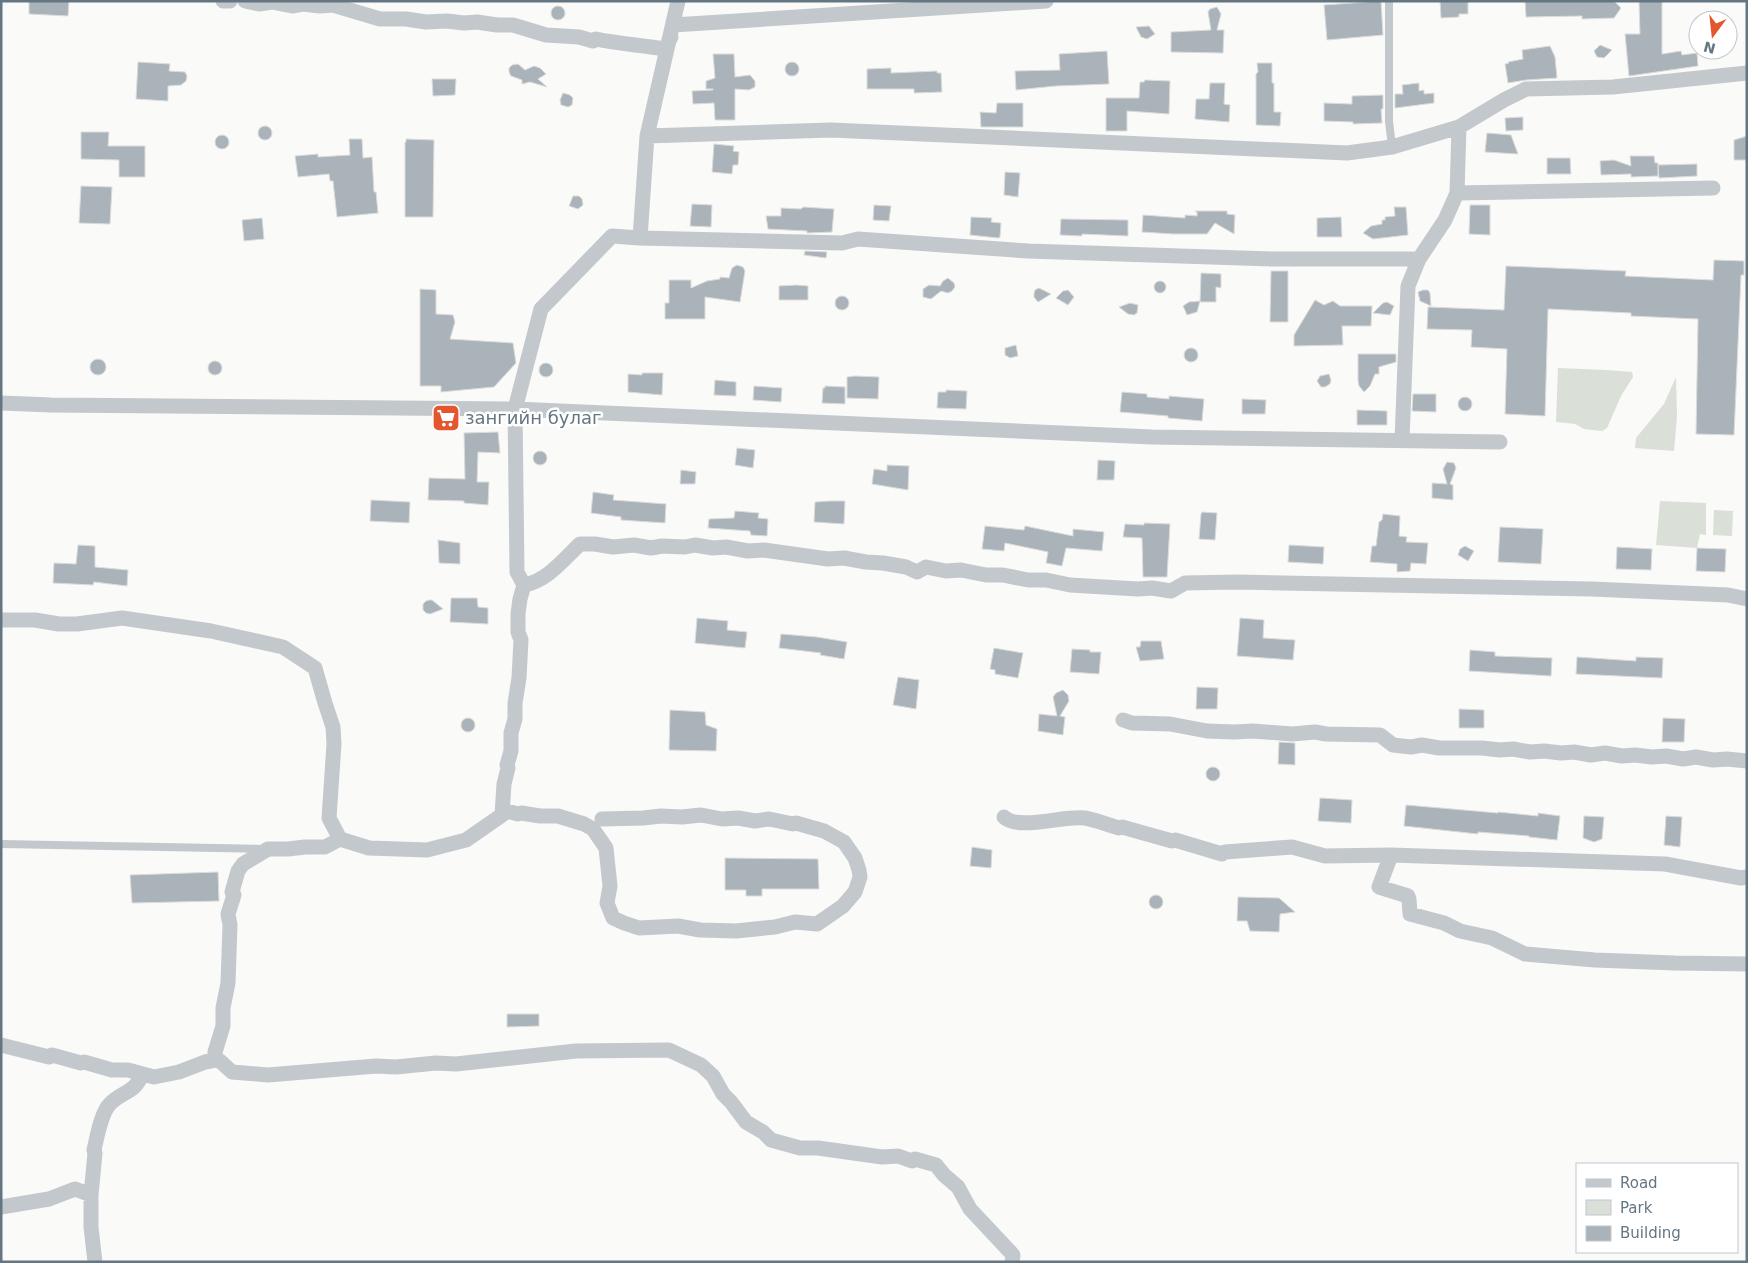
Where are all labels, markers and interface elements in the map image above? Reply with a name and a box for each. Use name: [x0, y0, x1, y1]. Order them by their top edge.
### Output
north arrow: [1688, 10, 1738, 60]
text: N: [1702, 38, 1717, 57]
supermarket icon: зангийн булаг: [431, 403, 461, 433]
place label: зангийн булаг: [465, 407, 601, 428]
legend: [1576, 1163, 1738, 1253]
text: Road: [1620, 1174, 1658, 1192]
text: Park: [1620, 1199, 1653, 1217]
text: Building: [1620, 1224, 1681, 1242]

